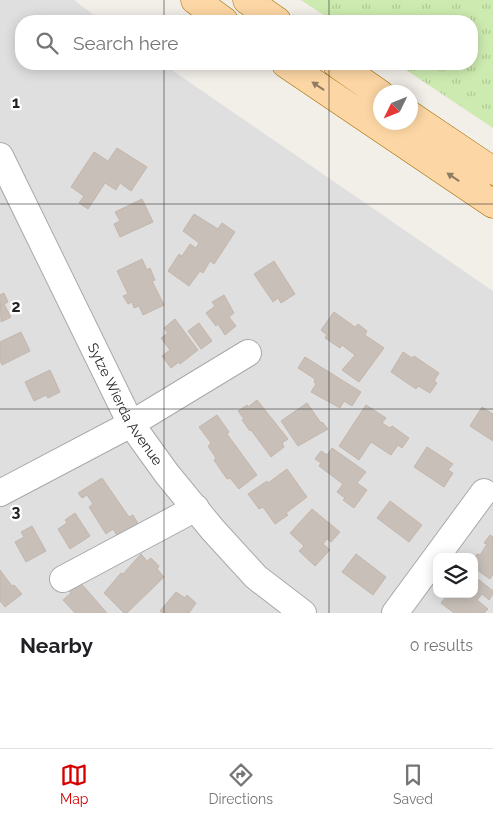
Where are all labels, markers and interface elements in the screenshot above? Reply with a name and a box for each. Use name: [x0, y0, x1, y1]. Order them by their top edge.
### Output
search box: [15, 15, 478, 70]
icon: search: [33, 29, 61, 57]
text: Search here: [73, 32, 179, 54]
one-way arrow: [311, 81, 325, 91]
north arrow: [373, 85, 418, 130]
text: 1: [12, 93, 20, 112]
one-way arrow: [446, 172, 459, 182]
text: 2: [11, 297, 21, 316]
street label: Sytze Wierda Avenue: [85, 340, 166, 468]
text: 3: [12, 502, 21, 521]
map controls: [433, 553, 478, 598]
button: layers: [433, 553, 478, 598]
text: Nearby: [20, 633, 93, 658]
text: 0 results: [410, 636, 473, 655]
tab: Map: [60, 761, 88, 807]
tab: Directions: [208, 761, 273, 807]
tab: Saved: [393, 761, 433, 807]

